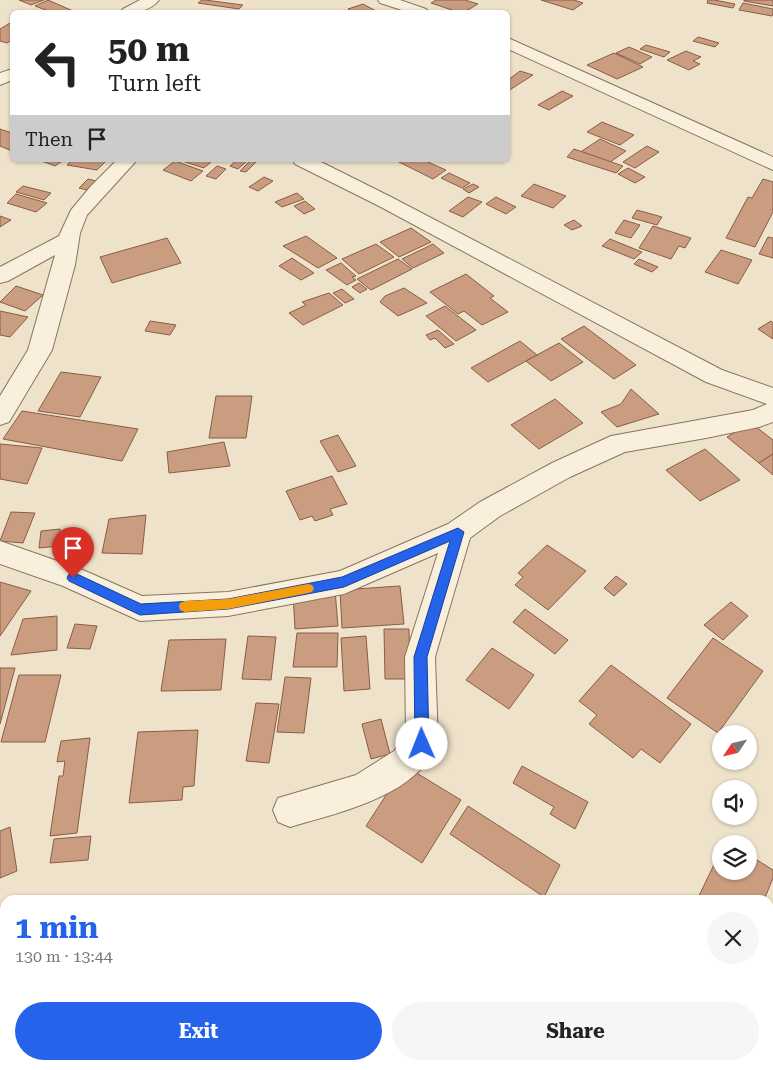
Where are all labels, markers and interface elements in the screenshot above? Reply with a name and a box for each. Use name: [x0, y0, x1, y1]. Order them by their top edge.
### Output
text: 50 m: [108, 29, 190, 70]
icon: left: [25, 30, 90, 95]
text: Turn left: [108, 71, 201, 96]
icon: arrive: [83, 125, 111, 153]
text: Then: [25, 128, 73, 151]
pin: [52, 527, 94, 578]
icon: arrive: [59, 534, 87, 562]
position arrow: [395, 717, 447, 769]
north arrow: [712, 725, 758, 770]
map controls: [712, 725, 757, 880]
button: sound: [712, 780, 757, 825]
button: layers: [712, 835, 757, 880]
text: 1 min: [15, 910, 98, 945]
button: close: [707, 912, 759, 964]
text: 130 m · 13:44: [15, 947, 113, 966]
button: Exit: [15, 1002, 382, 1060]
button: Share: [392, 1002, 759, 1060]

